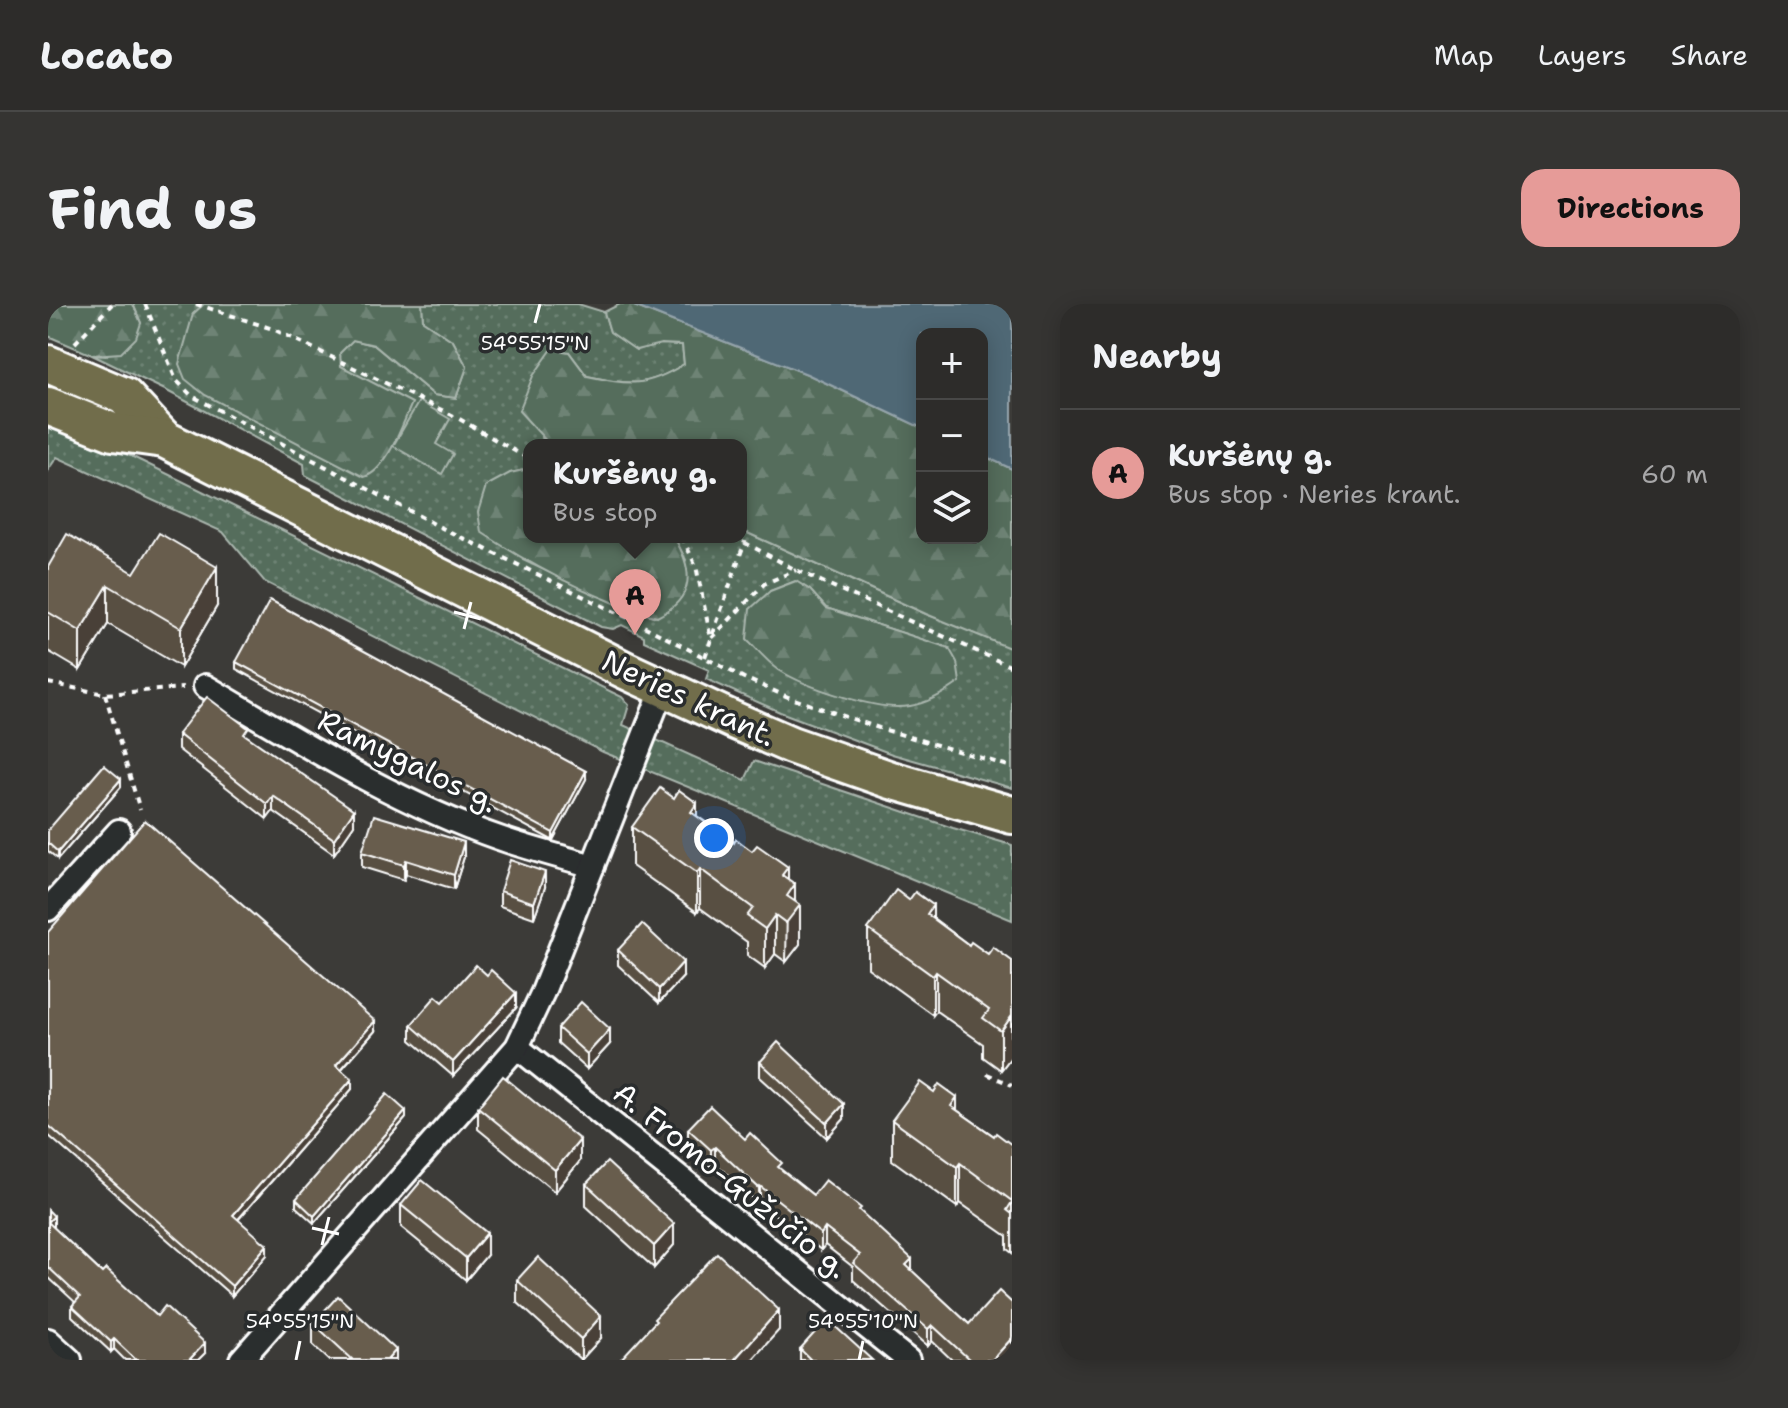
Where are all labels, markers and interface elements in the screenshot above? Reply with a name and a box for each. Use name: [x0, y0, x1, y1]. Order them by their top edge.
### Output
text: Locato: [40, 30, 173, 81]
text: Map: [1434, 36, 1494, 74]
text: Layers: [1538, 36, 1627, 74]
text: Share: [1671, 36, 1748, 74]
button: Directions: [1521, 169, 1740, 247]
text: Find us: [48, 171, 257, 246]
map controls: [916, 328, 988, 544]
button: +: [916, 328, 988, 400]
text: 54°55'15"N: [481, 330, 589, 356]
text: Nearby: [1092, 333, 1222, 379]
button: −: [916, 400, 988, 472]
text: Kuršėnų g.: [1168, 435, 1332, 476]
popup: [523, 439, 747, 543]
text: Kuršėnų g.: [553, 453, 717, 494]
text: A: [1108, 456, 1128, 491]
text: 60 m: [1641, 456, 1708, 491]
button: layers: [916, 472, 988, 544]
text: Bus stop · Neries krant.: [1168, 476, 1460, 511]
text: Bus stop: [553, 494, 658, 529]
pin: A: [609, 569, 661, 635]
street label: Neries krant.: [595, 640, 783, 756]
street label: Ramygalos g.: [311, 700, 505, 822]
your location: [694, 818, 734, 858]
street label: A. Fromo-Gužučio g.: [605, 1072, 857, 1288]
text: 54°55'15"N: [246, 1308, 354, 1334]
text: 54°55'10"N: [808, 1308, 918, 1334]

